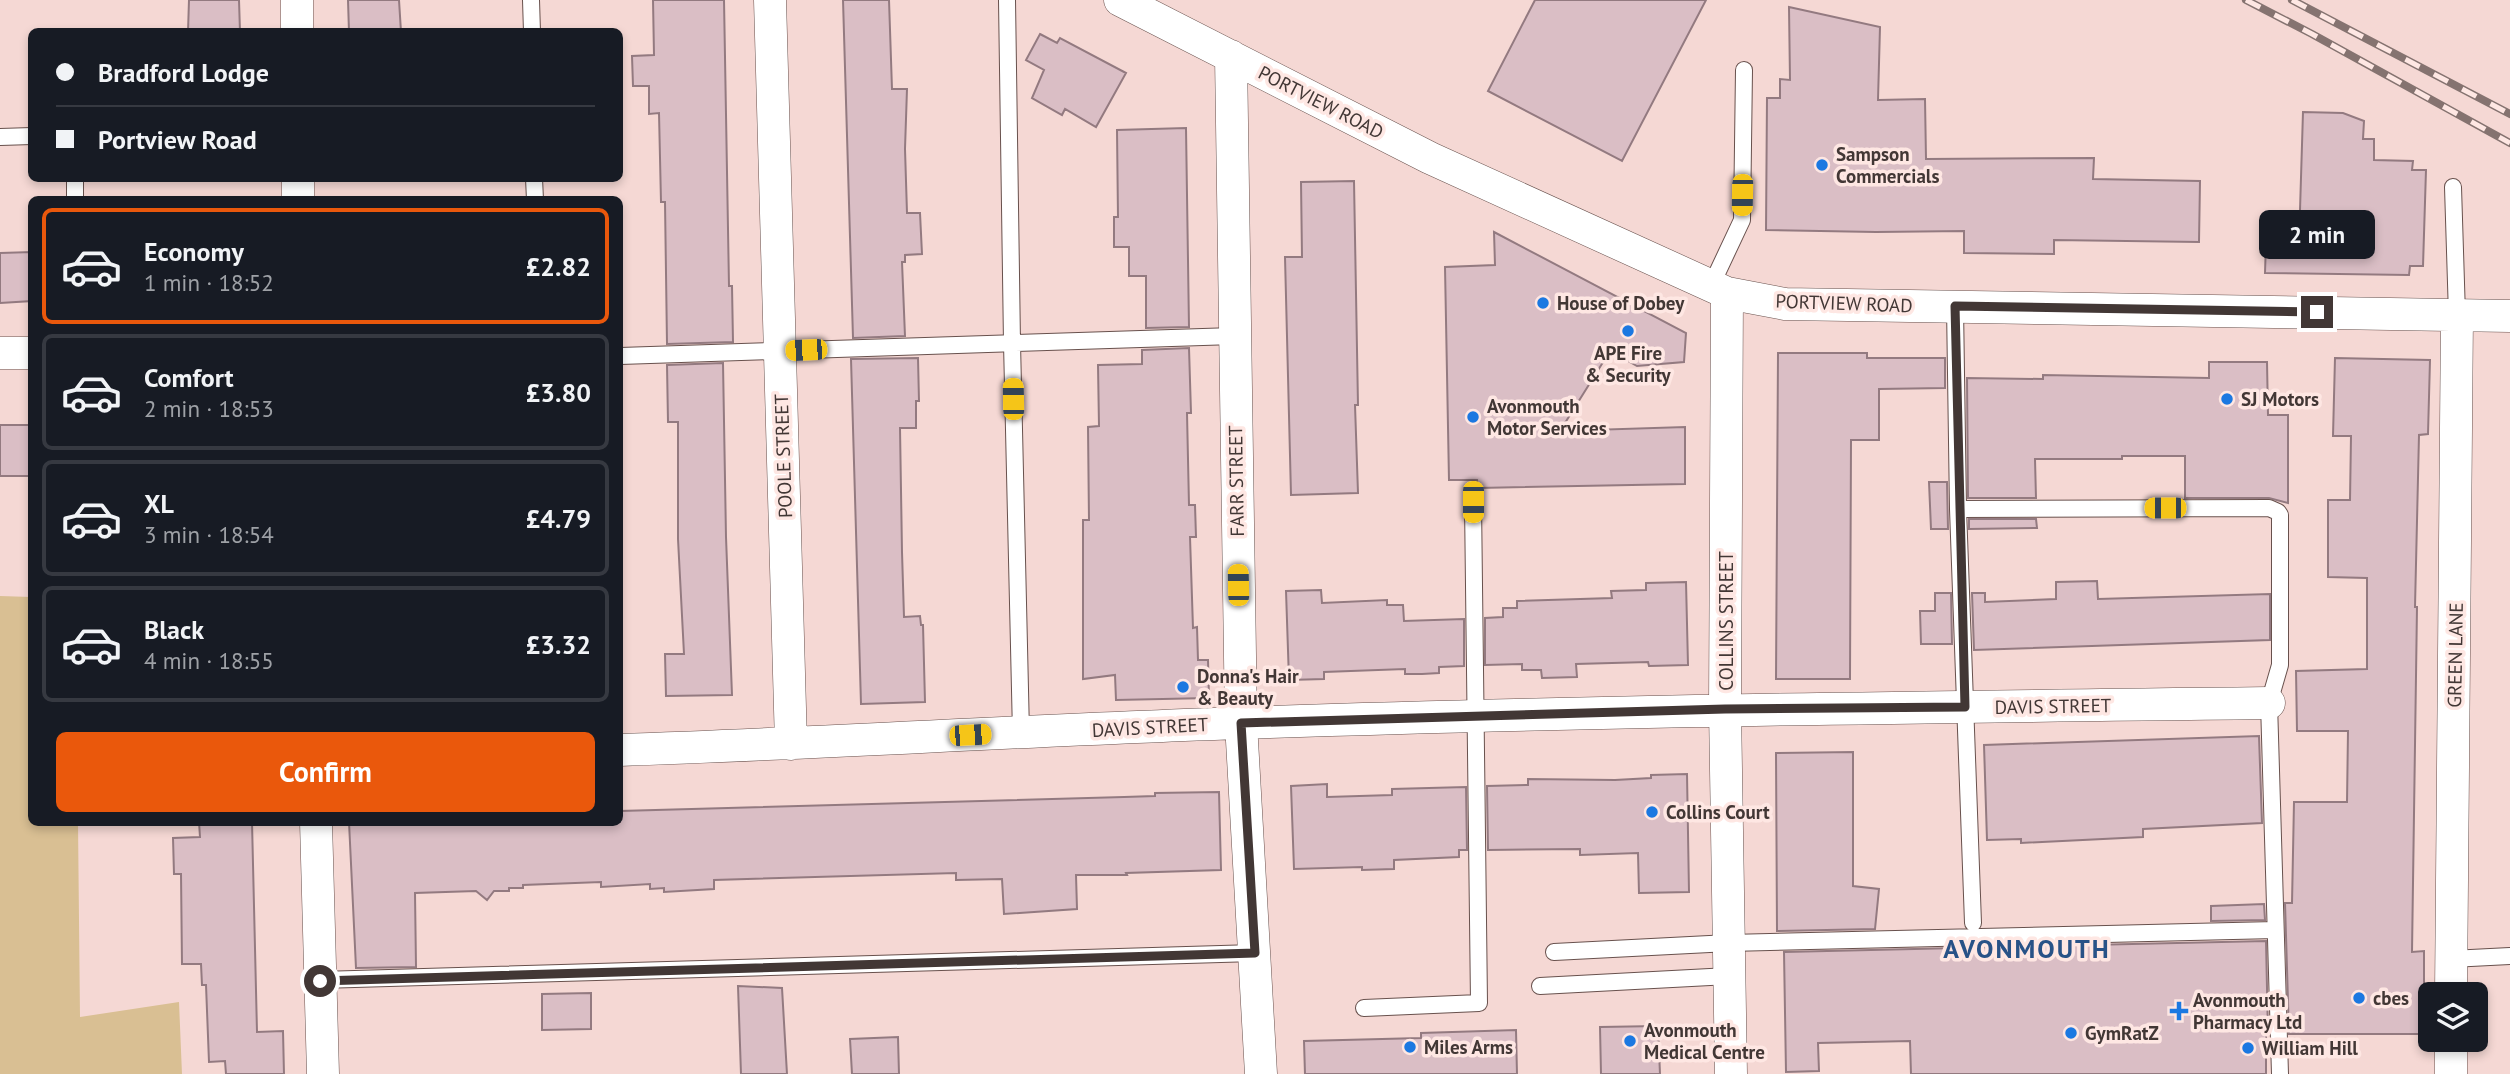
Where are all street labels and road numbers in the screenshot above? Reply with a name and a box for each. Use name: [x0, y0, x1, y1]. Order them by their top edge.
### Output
street label: PORTVIEW ROAD: [1254, 60, 1388, 144]
street label: PORTVIEW ROAD: [1775, 289, 1913, 317]
street label: POOLE STREET: [769, 393, 797, 518]
street label: FARR STREET: [1223, 425, 1249, 537]
street label: COLLINS STREET: [1714, 551, 1738, 691]
street label: GREEN LANE: [2442, 602, 2468, 708]
street label: DAVIS STREET: [1995, 693, 2112, 719]
street label: DAVIS STREET: [1091, 712, 1209, 742]

